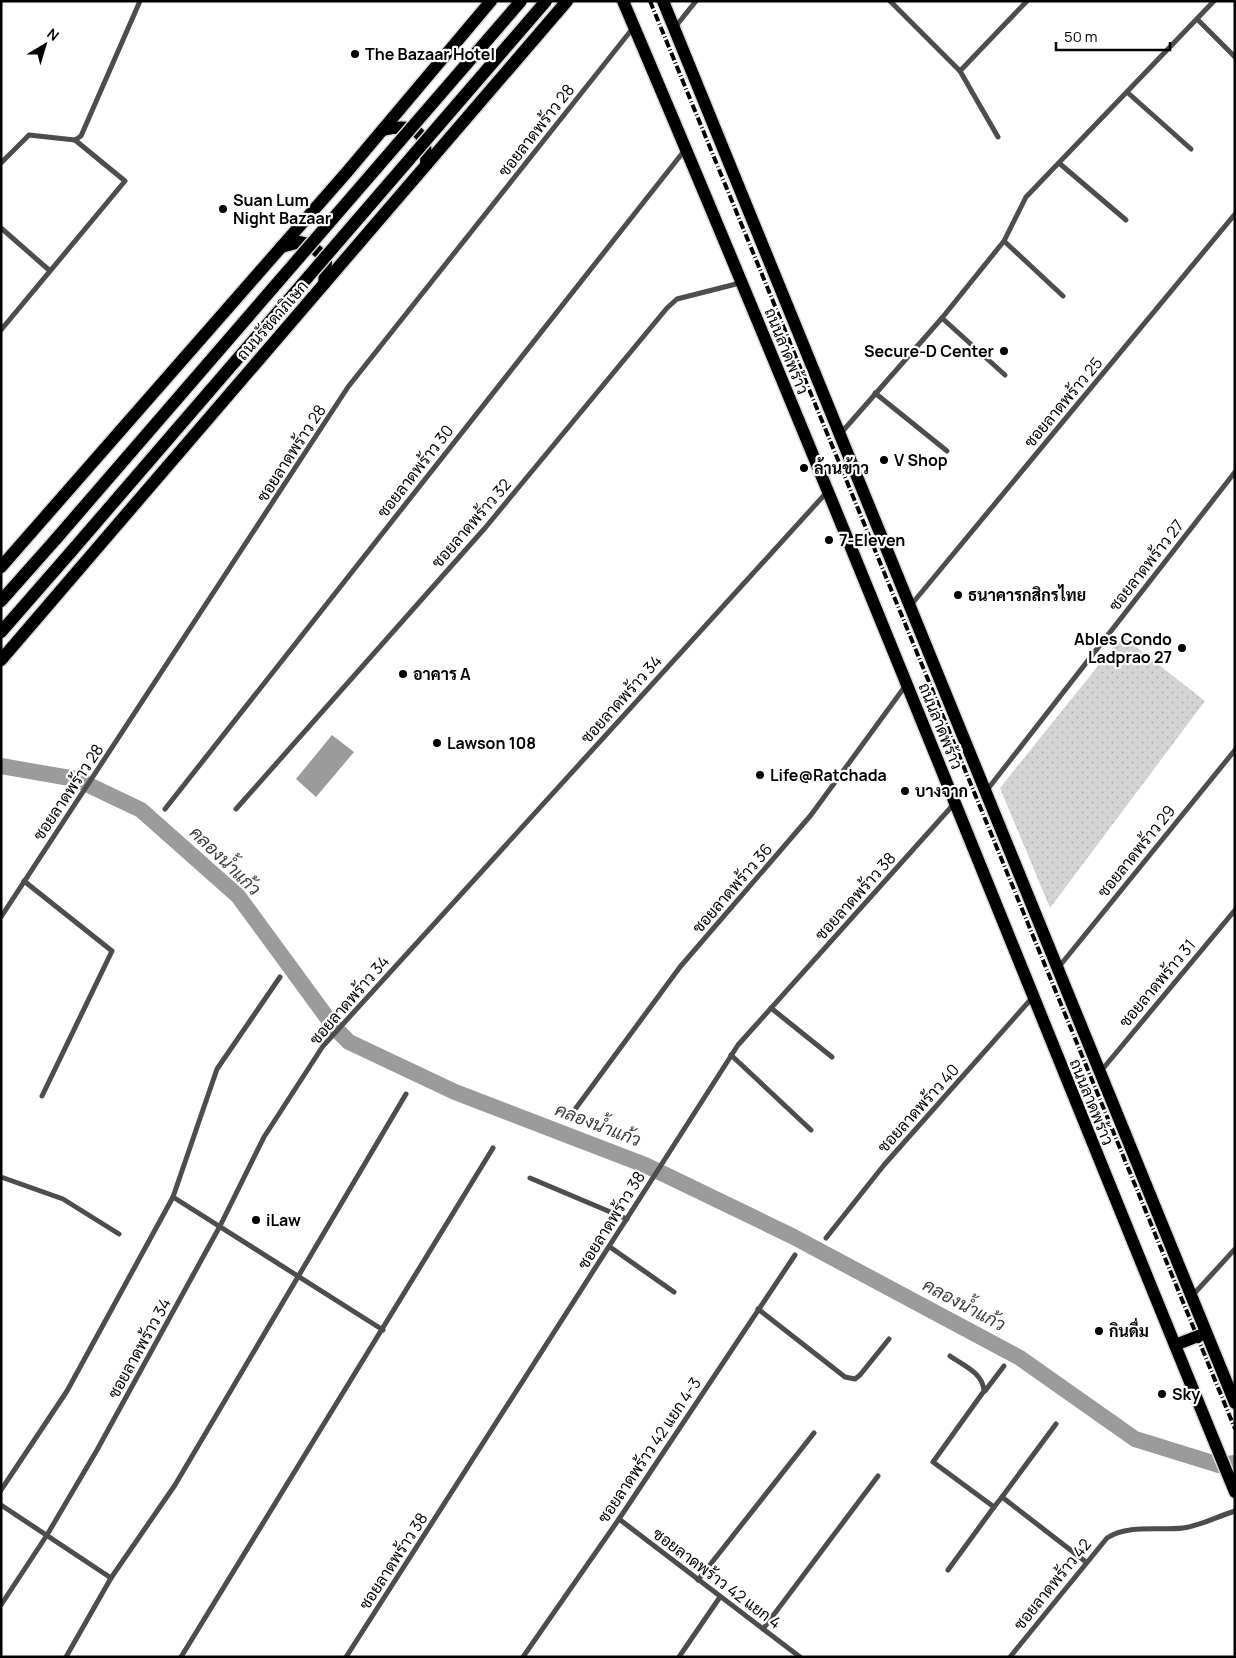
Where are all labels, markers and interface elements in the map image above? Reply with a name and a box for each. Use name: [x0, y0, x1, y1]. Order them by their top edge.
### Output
north arrow: [20, 20, 70, 70]
scale bar: [1056, 20, 1170, 52]
text: N: [43, 24, 63, 45]
text: 50 m: [1064, 26, 1098, 47]
place label: The Bazaar Hotel: [365, 43, 495, 65]
marker: The Bazaar Hotel: [349, 48, 361, 60]
street label: ซอยลาดพร้าว 28: [493, 79, 579, 181]
place label: Suan Lum Night Bazaar: [233, 189, 331, 229]
marker: Suan Lum Night Bazaar: [217, 203, 229, 215]
street label: ถนนรัชดาภิเษก: [231, 275, 313, 365]
street label: ถนนลาดพร้าว: [760, 304, 814, 398]
place label: Secure-D Center: [864, 340, 994, 362]
marker: Secure-D Center: [998, 345, 1010, 357]
street label: ซอยลาดพร้าว 25: [1019, 352, 1107, 452]
street label: ซอยลาดพร้าว 28: [251, 400, 331, 506]
street label: ซอยลาดพร้าว 30: [372, 420, 458, 522]
place label: V Shop: [894, 449, 948, 471]
marker: V Shop: [878, 454, 890, 466]
place label: ล้านข้าว: [814, 457, 869, 479]
marker: ล้านข้าว: [798, 462, 810, 474]
street label: ซอยลาดพร้าว 32: [426, 474, 516, 572]
street label: ซอยลาดพร้าว 27: [1103, 515, 1189, 615]
place label: 7-Eleven: [839, 529, 905, 551]
marker: 7-Eleven: [823, 534, 835, 546]
place label: ธนาคารกสิกรไทย: [968, 584, 1086, 606]
marker: ธนาคารกสิกรไทย: [952, 589, 964, 601]
place label: Ables Condo Ladprao 27: [1074, 628, 1172, 668]
marker: Ables Condo Ladprao 27: [1176, 642, 1188, 654]
street label: ซอยลาดพร้าว 34: [575, 650, 667, 748]
place label: อาคาร A: [413, 663, 471, 685]
marker: อาคาร A: [397, 668, 409, 680]
street label: ถนนลาดพร้าว: [914, 679, 968, 773]
place label: Lawson 108: [447, 732, 536, 754]
marker: Lawson 108: [431, 737, 443, 749]
street label: ซอยลาดพร้าว 28: [28, 740, 108, 844]
place label: Life@Ratchada: [770, 764, 887, 786]
marker: Life@Ratchada: [754, 769, 766, 781]
place label: บางจาก: [915, 780, 968, 802]
marker: บางจาก: [899, 785, 911, 797]
street label: ซอยลาดพร้าว 29: [1092, 800, 1180, 902]
water label: คลองน้ำแก้ว: [185, 818, 269, 900]
street label: ซอยลาดพร้าว 36: [687, 838, 777, 938]
street label: ซอยลาดพร้าว 38: [810, 847, 900, 945]
street label: ซอยลาดพร้าว 31: [1114, 934, 1200, 1032]
street label: ซอยลาดพร้าว 34: [304, 951, 394, 1049]
street label: ถนนลาดพร้าว: [1065, 1055, 1119, 1149]
street label: ซอยลาดพร้าว 40: [872, 1059, 964, 1157]
water label: คลองน้ำแก้ว: [552, 1094, 646, 1151]
street label: ซอยลาดพร้าว 38: [572, 1167, 650, 1273]
place label: iLaw: [266, 1209, 301, 1231]
marker: iLaw: [250, 1214, 262, 1226]
water label: คลองน้ำแก้ว: [919, 1270, 1011, 1336]
street label: ซอยลาดพร้าว 34: [102, 1294, 176, 1402]
place label: กินดื่ม: [1109, 1317, 1149, 1342]
marker: กินดื่ม: [1093, 1325, 1105, 1337]
street label: ซอยลาดพร้าว 42 แยก 4-3: [592, 1373, 706, 1527]
place label: Sky: [1172, 1383, 1200, 1405]
marker: Sky: [1156, 1388, 1168, 1400]
street label: ซอยลาดพร้าว 38: [353, 1508, 433, 1614]
street label: ซอยลาดพร้าว 42 แยก 4: [648, 1522, 786, 1634]
street label: ซอยลาดพร้าว 42: [1008, 1534, 1096, 1634]

